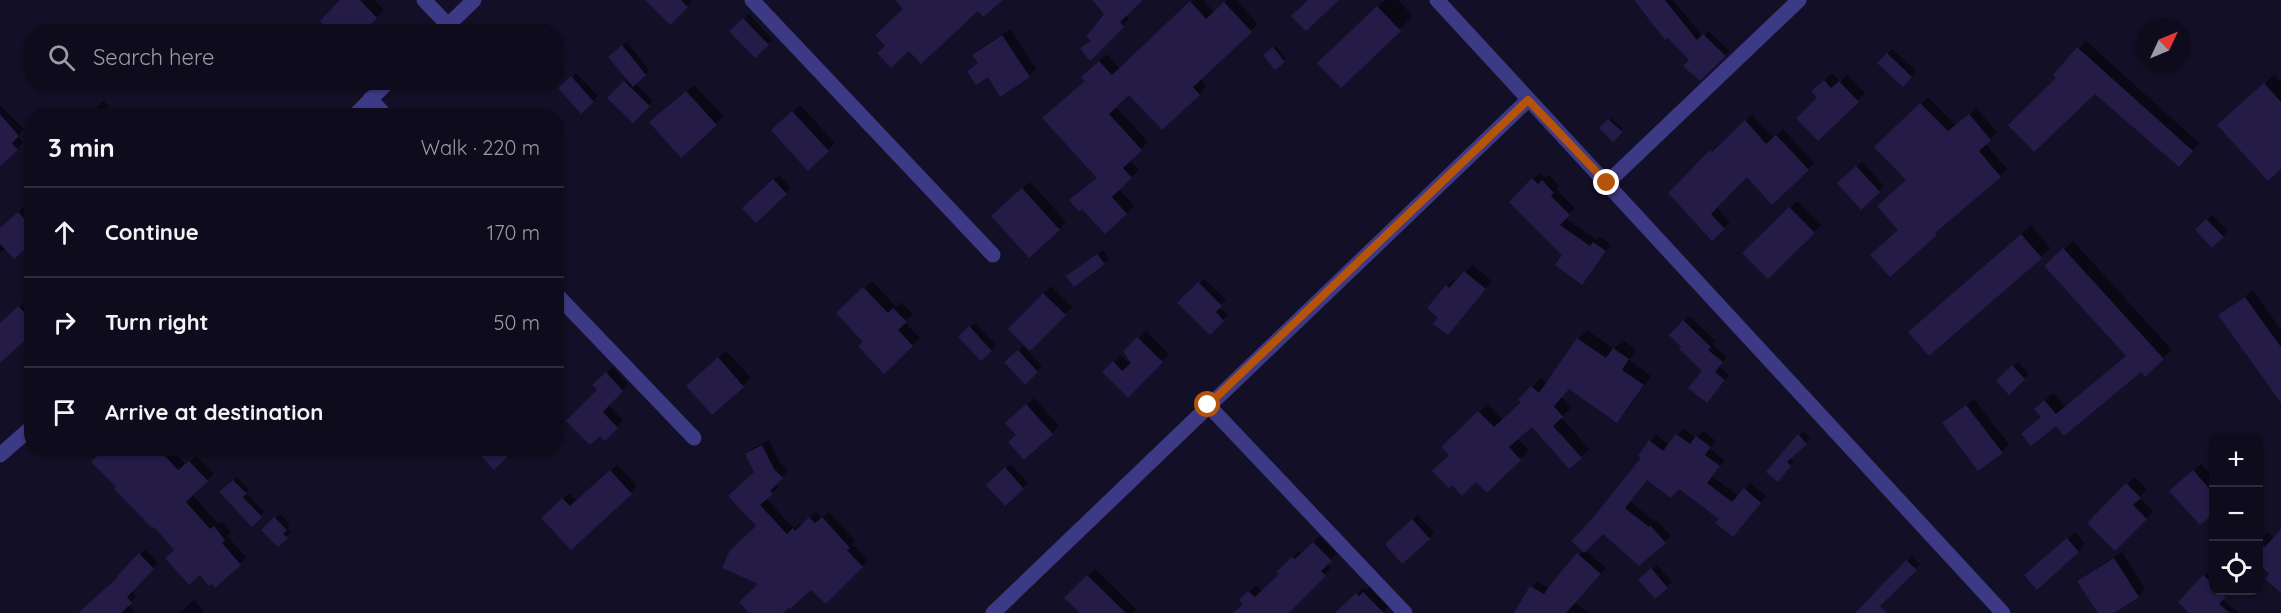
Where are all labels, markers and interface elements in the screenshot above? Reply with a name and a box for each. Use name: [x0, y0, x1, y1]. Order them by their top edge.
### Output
north arrow: [2137, 18, 2191, 72]
search box: [24, 24, 564, 90]
icon: search: [45, 41, 78, 74]
text: Search here: [93, 43, 214, 71]
text: 3 min: [48, 131, 115, 164]
text: Walk · 220 m: [421, 135, 540, 160]
route end: [1593, 169, 1619, 195]
icon: ahead: [48, 216, 81, 249]
text: Continue: [105, 218, 199, 246]
text: 170 m: [487, 220, 540, 245]
icon: right: [48, 306, 81, 339]
text: Turn right: [105, 308, 209, 336]
text: 50 m: [494, 310, 540, 335]
route start: [1194, 391, 1220, 417]
icon: arrive: [48, 396, 81, 429]
text: Arrive at destination: [105, 398, 323, 426]
map controls: [2209, 433, 2263, 595]
button: +: [2209, 433, 2263, 487]
button: −: [2209, 487, 2263, 541]
button: locate: [2209, 541, 2263, 595]

